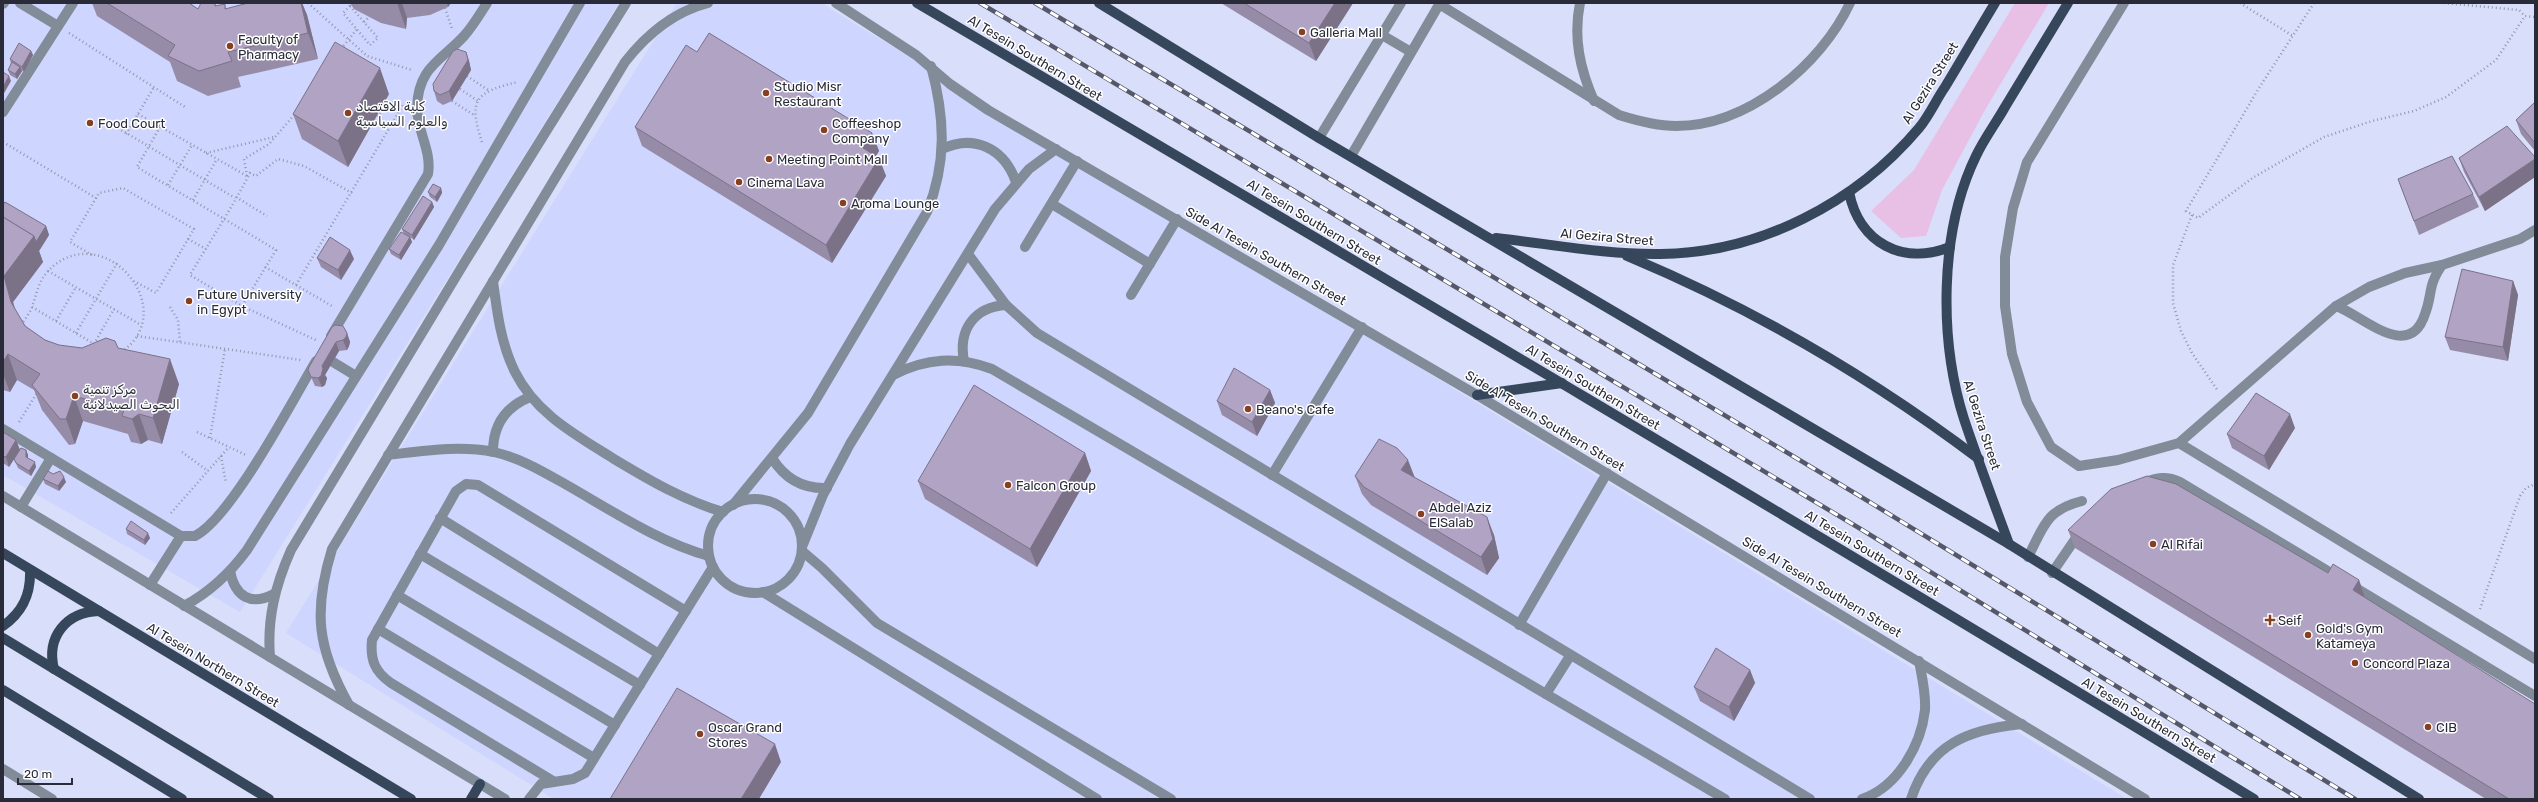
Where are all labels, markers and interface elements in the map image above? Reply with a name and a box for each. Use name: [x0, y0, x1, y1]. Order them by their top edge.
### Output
street label: Al Tesein Southern Street: [965, 12, 1105, 104]
place label: Galleria Mall: [1310, 25, 1382, 40]
marker: Galleria Mall: [1297, 27, 1307, 37]
place label: Faculty of Pharmacy: [238, 32, 299, 62]
street label: Al Gezira Street: [1899, 39, 1961, 127]
marker: Faculty of Pharmacy: [225, 41, 235, 51]
place label: Studio Misr Restaurant: [774, 79, 842, 109]
marker: Studio Misr Restaurant: [761, 88, 771, 98]
place label: كلية الاقتصاد والعلوم السياسية: [356, 99, 448, 130]
marker: كلية الاقتصاد والعلوم السياسية: [343, 108, 353, 118]
place label: Food Court: [98, 116, 165, 131]
place label: Coffeeshop Company: [832, 116, 901, 146]
marker: Food Court: [85, 118, 95, 128]
marker: Coffeeshop Company: [819, 125, 829, 135]
place label: Meeting Point Mall: [777, 152, 888, 168]
marker: Meeting Point Mall: [764, 154, 774, 164]
place label: Cinema Lava: [747, 175, 824, 190]
street label: Al Tesein Southern Street: [1244, 176, 1384, 268]
marker: Cinema Lava: [734, 177, 744, 187]
place label: Aroma Lounge: [851, 196, 939, 212]
marker: Aroma Lounge: [838, 198, 848, 208]
street label: Side Al Tesein Southern Street: [1183, 204, 1349, 308]
street label: Al Gezira Street: [1560, 225, 1654, 249]
place label: Future University in Egypt: [197, 287, 302, 318]
marker: Future University in Egypt: [184, 296, 194, 306]
street label: Al Tesein Southern Street: [1523, 341, 1663, 433]
street label: Side Al Tesein Southern Street: [1463, 368, 1627, 474]
street label: Al Gezira Street: [1960, 378, 2004, 472]
place label: مركز تنمية البحوث الصيدلانية: [83, 382, 180, 413]
marker: مركز تنمية البحوث الصيدلانية: [70, 391, 80, 401]
place label: Beano's Cafe: [1256, 402, 1334, 417]
marker: Beano's Cafe: [1243, 404, 1253, 414]
place label: Falcon Group: [1016, 478, 1096, 493]
marker: Falcon Group: [1003, 480, 1013, 490]
place label: Abdel Aziz ElSalab: [1429, 500, 1492, 530]
street label: Al Tesein Southern Street: [1802, 507, 1942, 599]
marker: Abdel Aziz ElSalab: [1416, 509, 1426, 519]
street label: Side Al Tesein Southern Street: [1740, 534, 1904, 640]
place label: Al Rifai: [2161, 537, 2203, 552]
marker: Al Rifai: [2148, 539, 2158, 549]
place label: Seif: [2278, 613, 2302, 628]
marker: Seif: [2265, 615, 2275, 625]
street label: Al Tesein Northern Street: [144, 620, 282, 710]
place label: Gold's Gym Katameya: [2316, 621, 2383, 651]
marker: Gold's Gym Katameya: [2303, 630, 2313, 640]
place label: Concord Plaza: [2363, 656, 2450, 671]
marker: Concord Plaza: [2350, 658, 2360, 668]
street label: Al Tesein Southern Street: [2079, 674, 2219, 766]
place label: Oscar Grand Stores: [708, 720, 782, 750]
place label: CIB: [2436, 720, 2457, 735]
marker: CIB: [2423, 722, 2433, 732]
marker: Oscar Grand Stores: [695, 729, 705, 739]
scale bar: [18, 760, 72, 786]
text: 20 m: [24, 767, 52, 781]

